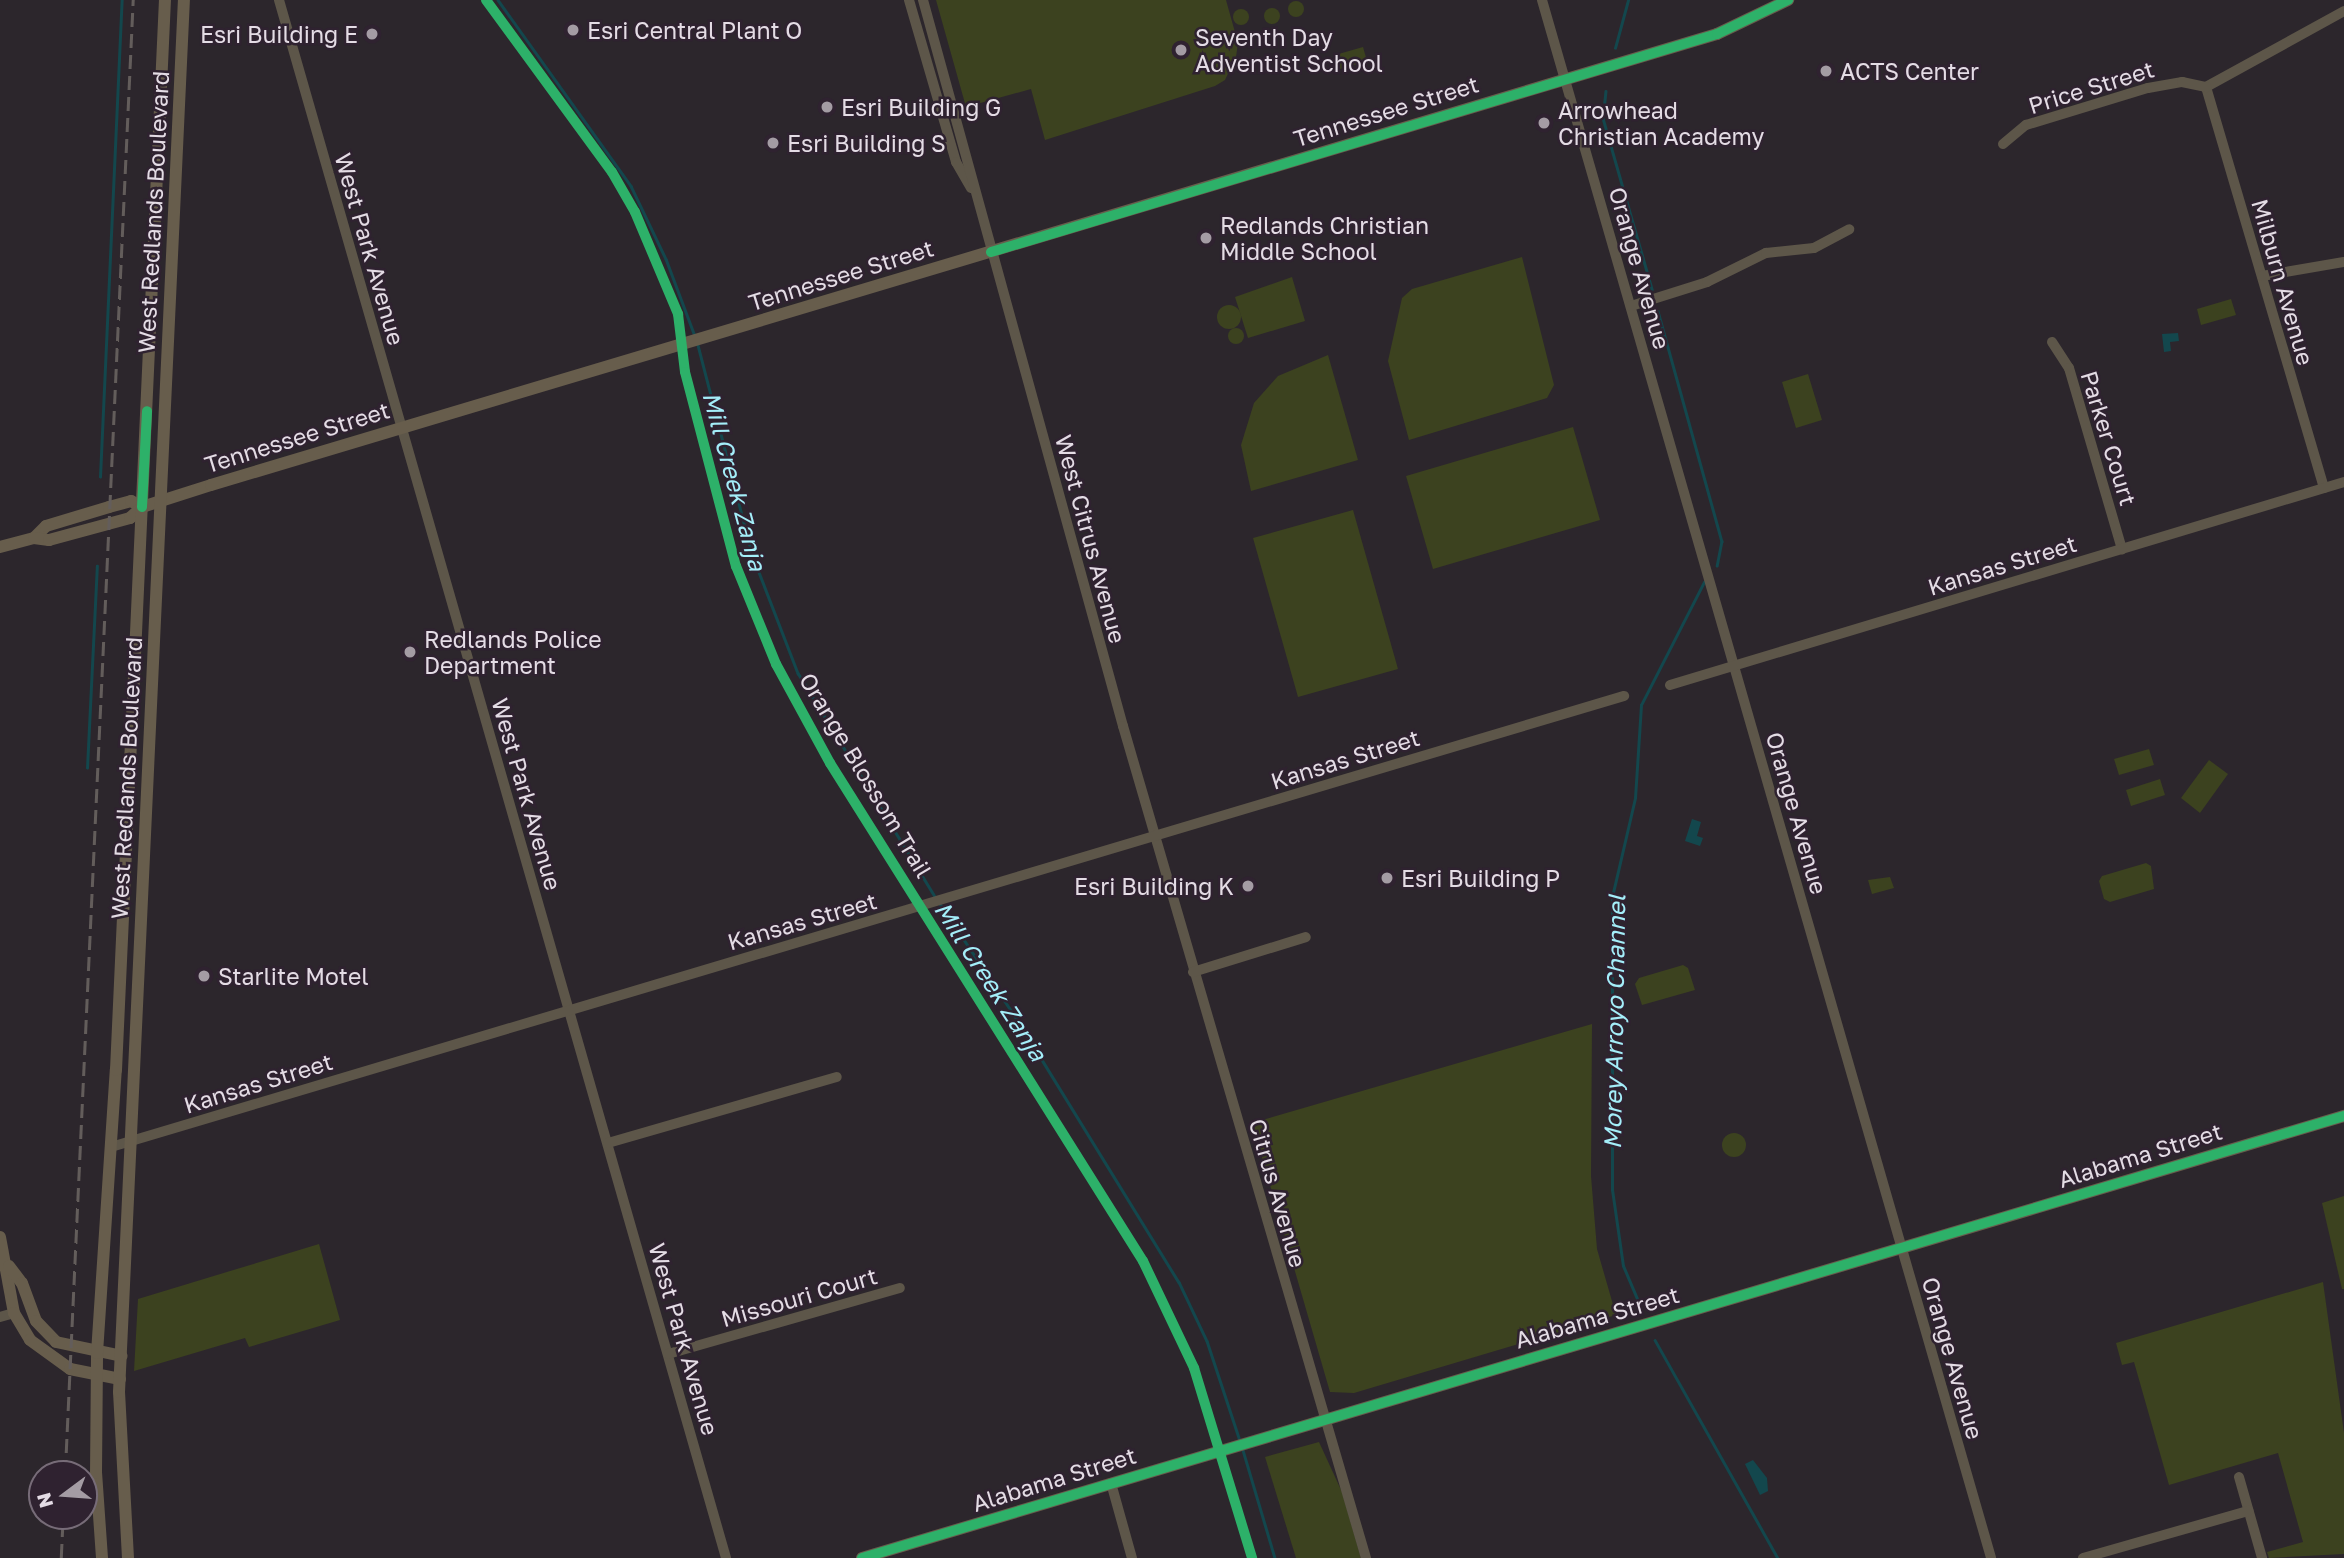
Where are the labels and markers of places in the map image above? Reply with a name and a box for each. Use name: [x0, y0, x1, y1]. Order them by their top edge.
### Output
place label: Esri Central Plant O: [587, 16, 802, 44]
place label: Esri Building E: [200, 20, 358, 48]
marker: Esri Central Plant O: [565, 22, 581, 38]
place label: Seventh Day Adventist School: [1195, 23, 1383, 77]
marker: Esri Building E: [364, 26, 380, 42]
marker: Seventh Day Adventist School: [1173, 42, 1189, 58]
place label: ACTS Center: [1840, 57, 1979, 85]
marker: ACTS Center: [1818, 63, 1834, 79]
place label: Esri Building G: [841, 93, 1001, 121]
place label: Arrowhead Christian Academy: [1558, 96, 1764, 150]
marker: Esri Building G: [819, 99, 835, 115]
marker: Arrowhead Christian Academy: [1536, 115, 1552, 131]
place label: Esri Building S: [787, 129, 946, 157]
marker: Esri Building S: [765, 135, 781, 151]
place label: Redlands Christian Middle School: [1220, 211, 1429, 265]
marker: Redlands Christian Middle School: [1198, 230, 1214, 246]
place label: Redlands Police Department: [424, 625, 602, 679]
marker: Redlands Police Department: [402, 644, 418, 660]
place label: Esri Building P: [1401, 864, 1560, 892]
marker: Esri Building P: [1379, 870, 1395, 886]
place label: Esri Building K: [1074, 872, 1234, 900]
marker: Esri Building K: [1240, 878, 1256, 894]
place label: Starlite Motel: [218, 962, 369, 990]
marker: Starlite Motel: [196, 968, 212, 984]

